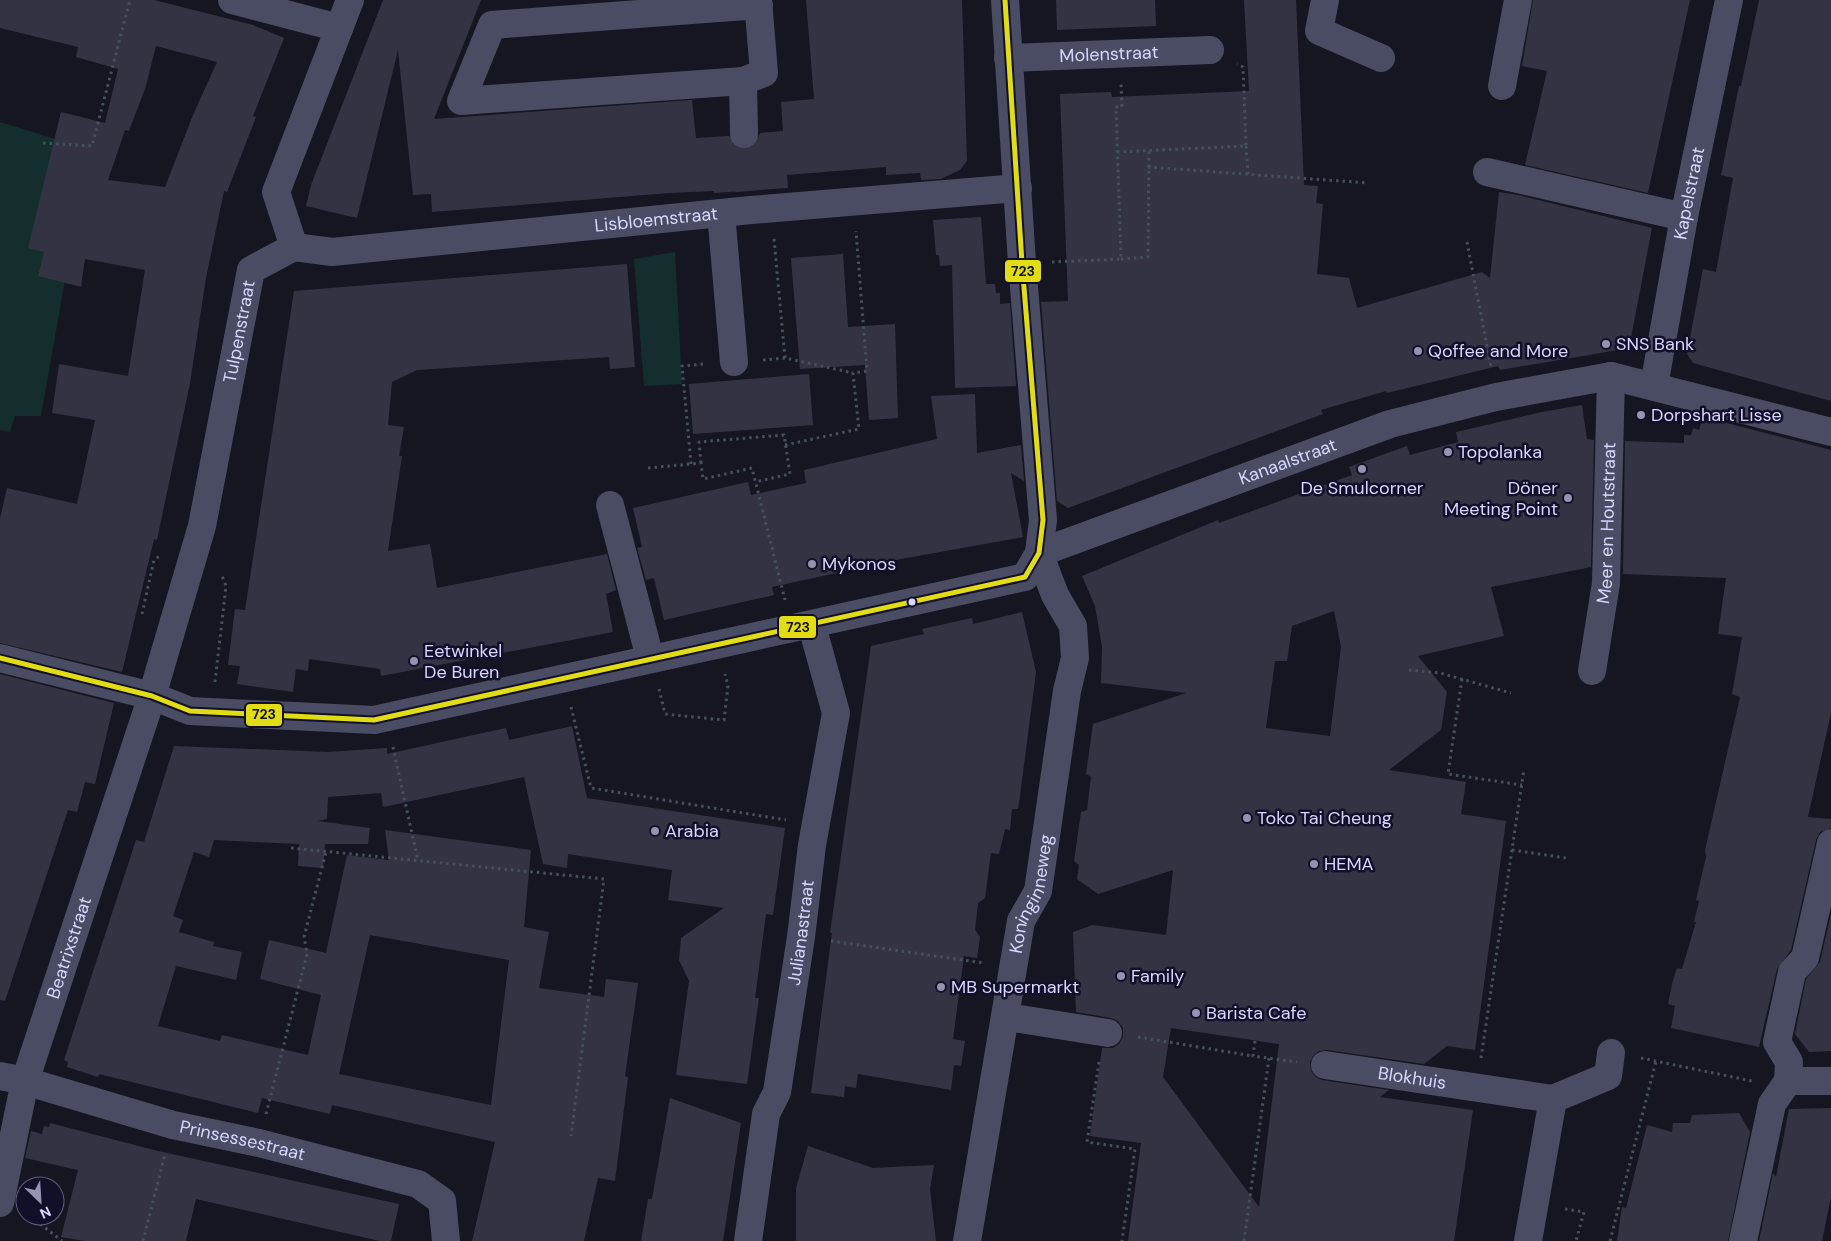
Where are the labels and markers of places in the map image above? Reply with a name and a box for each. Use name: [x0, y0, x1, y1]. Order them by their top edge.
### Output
place label: SNS Bank: [1616, 332, 1694, 356]
marker: SNS Bank: [1600, 338, 1612, 350]
place label: Qoffee and More: [1428, 339, 1568, 363]
marker: Qoffee and More: [1412, 345, 1424, 357]
place label: Dorpshart Lisse: [1651, 403, 1782, 427]
marker: Dorpshart Lisse: [1635, 409, 1647, 421]
place label: Topolanka: [1458, 440, 1542, 464]
marker: Topolanka: [1442, 446, 1454, 458]
marker: De Smulcorner: [1356, 463, 1368, 475]
place label: De Smulcorner: [1300, 476, 1424, 500]
place label: Döner Meeting Point: [1444, 476, 1558, 521]
marker: Döner Meeting Point: [1562, 492, 1574, 504]
place label: Mykonos: [822, 552, 896, 576]
marker: Mykonos: [806, 558, 818, 570]
unlabelled marker: [907, 597, 917, 607]
place label: Eetwinkel De Buren: [424, 639, 502, 684]
marker: Eetwinkel De Buren: [408, 655, 420, 667]
place label: Toko Tai Cheung: [1257, 806, 1392, 830]
marker: Toko Tai Cheung: [1241, 812, 1253, 824]
place label: Arabia: [665, 819, 719, 843]
marker: Arabia: [649, 825, 661, 837]
place label: HEMA: [1324, 852, 1374, 876]
marker: HEMA: [1308, 858, 1320, 870]
place label: Family: [1131, 964, 1184, 988]
marker: Family: [1115, 970, 1127, 982]
place label: MB Supermarkt: [951, 975, 1079, 999]
marker: MB Supermarkt: [935, 981, 947, 993]
place label: Barista Cafe: [1206, 1001, 1307, 1025]
marker: Barista Cafe: [1190, 1007, 1202, 1019]

